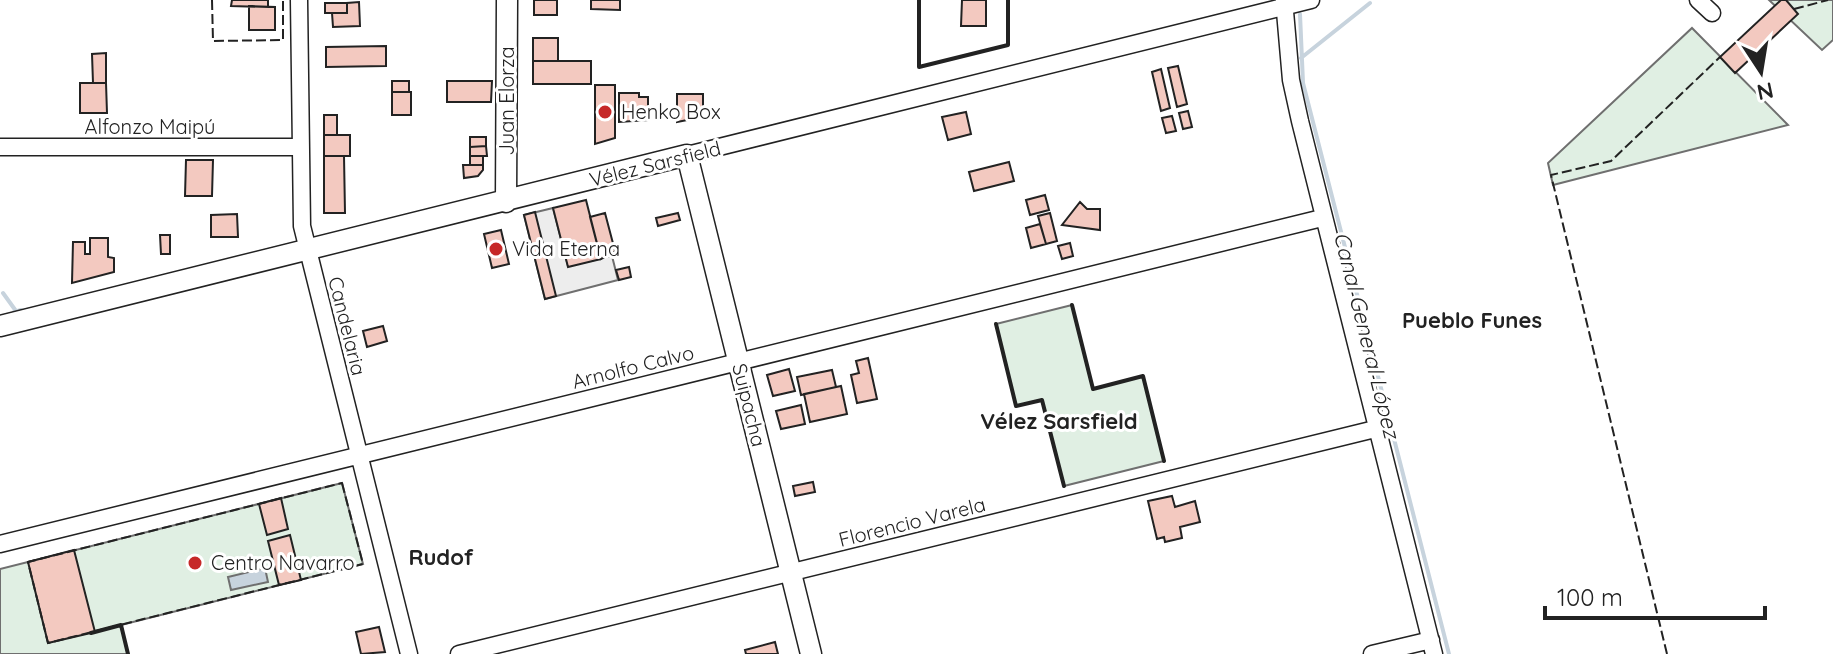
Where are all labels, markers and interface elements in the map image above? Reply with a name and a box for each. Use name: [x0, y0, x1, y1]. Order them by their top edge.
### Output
north arrow: [1721, 32, 1801, 112]
street label: Juan Elorza: [494, 46, 519, 156]
text: N: [1754, 76, 1776, 107]
place label: Henko Box: [621, 99, 721, 124]
marker: Henko Box: [596, 103, 614, 121]
street label: Alfonzo Maipú: [85, 114, 216, 139]
street label: Vélez Sarsfield: [587, 135, 723, 192]
water label: Canal General López: [1328, 229, 1407, 443]
place label: Vida Eterna: [512, 236, 620, 261]
marker: Vida Eterna: [487, 240, 505, 258]
street label: Candelaria: [323, 274, 372, 378]
district label: Pueblo Funes: [1402, 306, 1542, 334]
street label: Arnolfo Calvo: [569, 339, 696, 394]
street label: Suipacha: [727, 361, 772, 449]
district label: Vélez Sarsfield: [980, 407, 1138, 435]
street label: Florencio Varela: [836, 491, 988, 552]
district label: Rudof: [409, 543, 474, 571]
place label: Centro Navarro: [211, 550, 355, 575]
marker: Centro Navarro: [186, 554, 204, 572]
scale bar: [1545, 570, 1765, 620]
text: 100 m: [1557, 582, 1623, 612]

